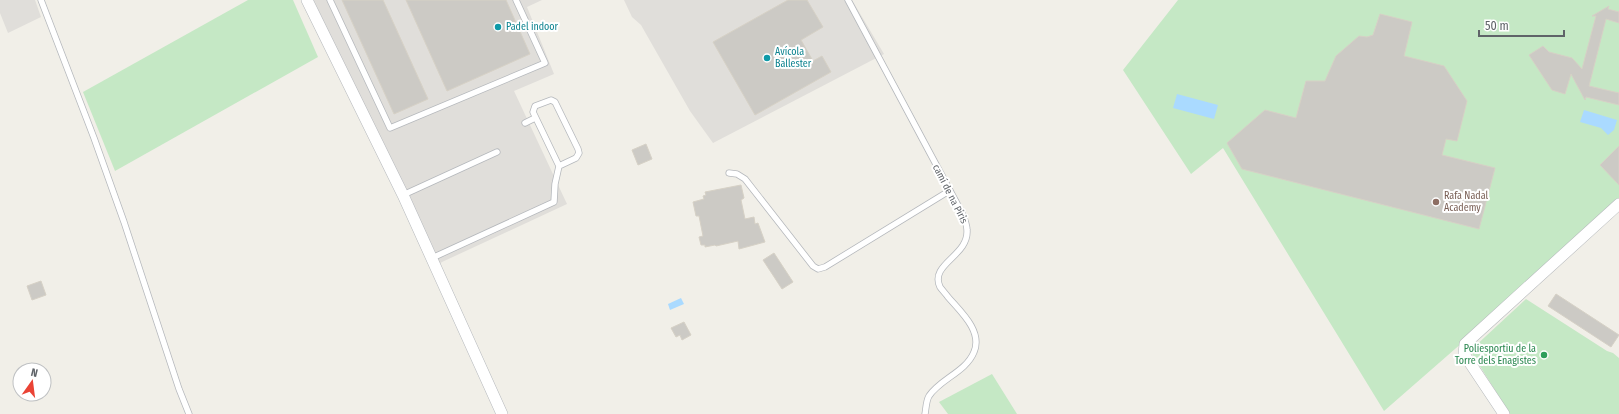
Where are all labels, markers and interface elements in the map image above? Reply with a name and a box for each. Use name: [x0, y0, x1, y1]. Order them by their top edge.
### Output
scale bar: [1479, 12, 1564, 38]
text: 50 m: [1485, 19, 1509, 33]
place label: Padel indoor: [506, 21, 559, 33]
marker: Padel indoor: [493, 22, 503, 32]
place label: Avícola Ballester: [775, 45, 812, 70]
marker: Avícola Ballester: [762, 53, 772, 63]
street label: camí de na Piris: [930, 162, 971, 226]
place label: Rafa Nadal Academy: [1444, 190, 1488, 214]
marker: Rafa Nadal Academy: [1431, 197, 1441, 207]
place label: Poliesportiu de la Torre dels Enagistes: [1455, 343, 1536, 367]
marker: Poliesportiu de la Torre dels Enagistes: [1539, 350, 1549, 360]
north arrow: [12, 362, 52, 402]
text: N: [30, 366, 39, 380]

